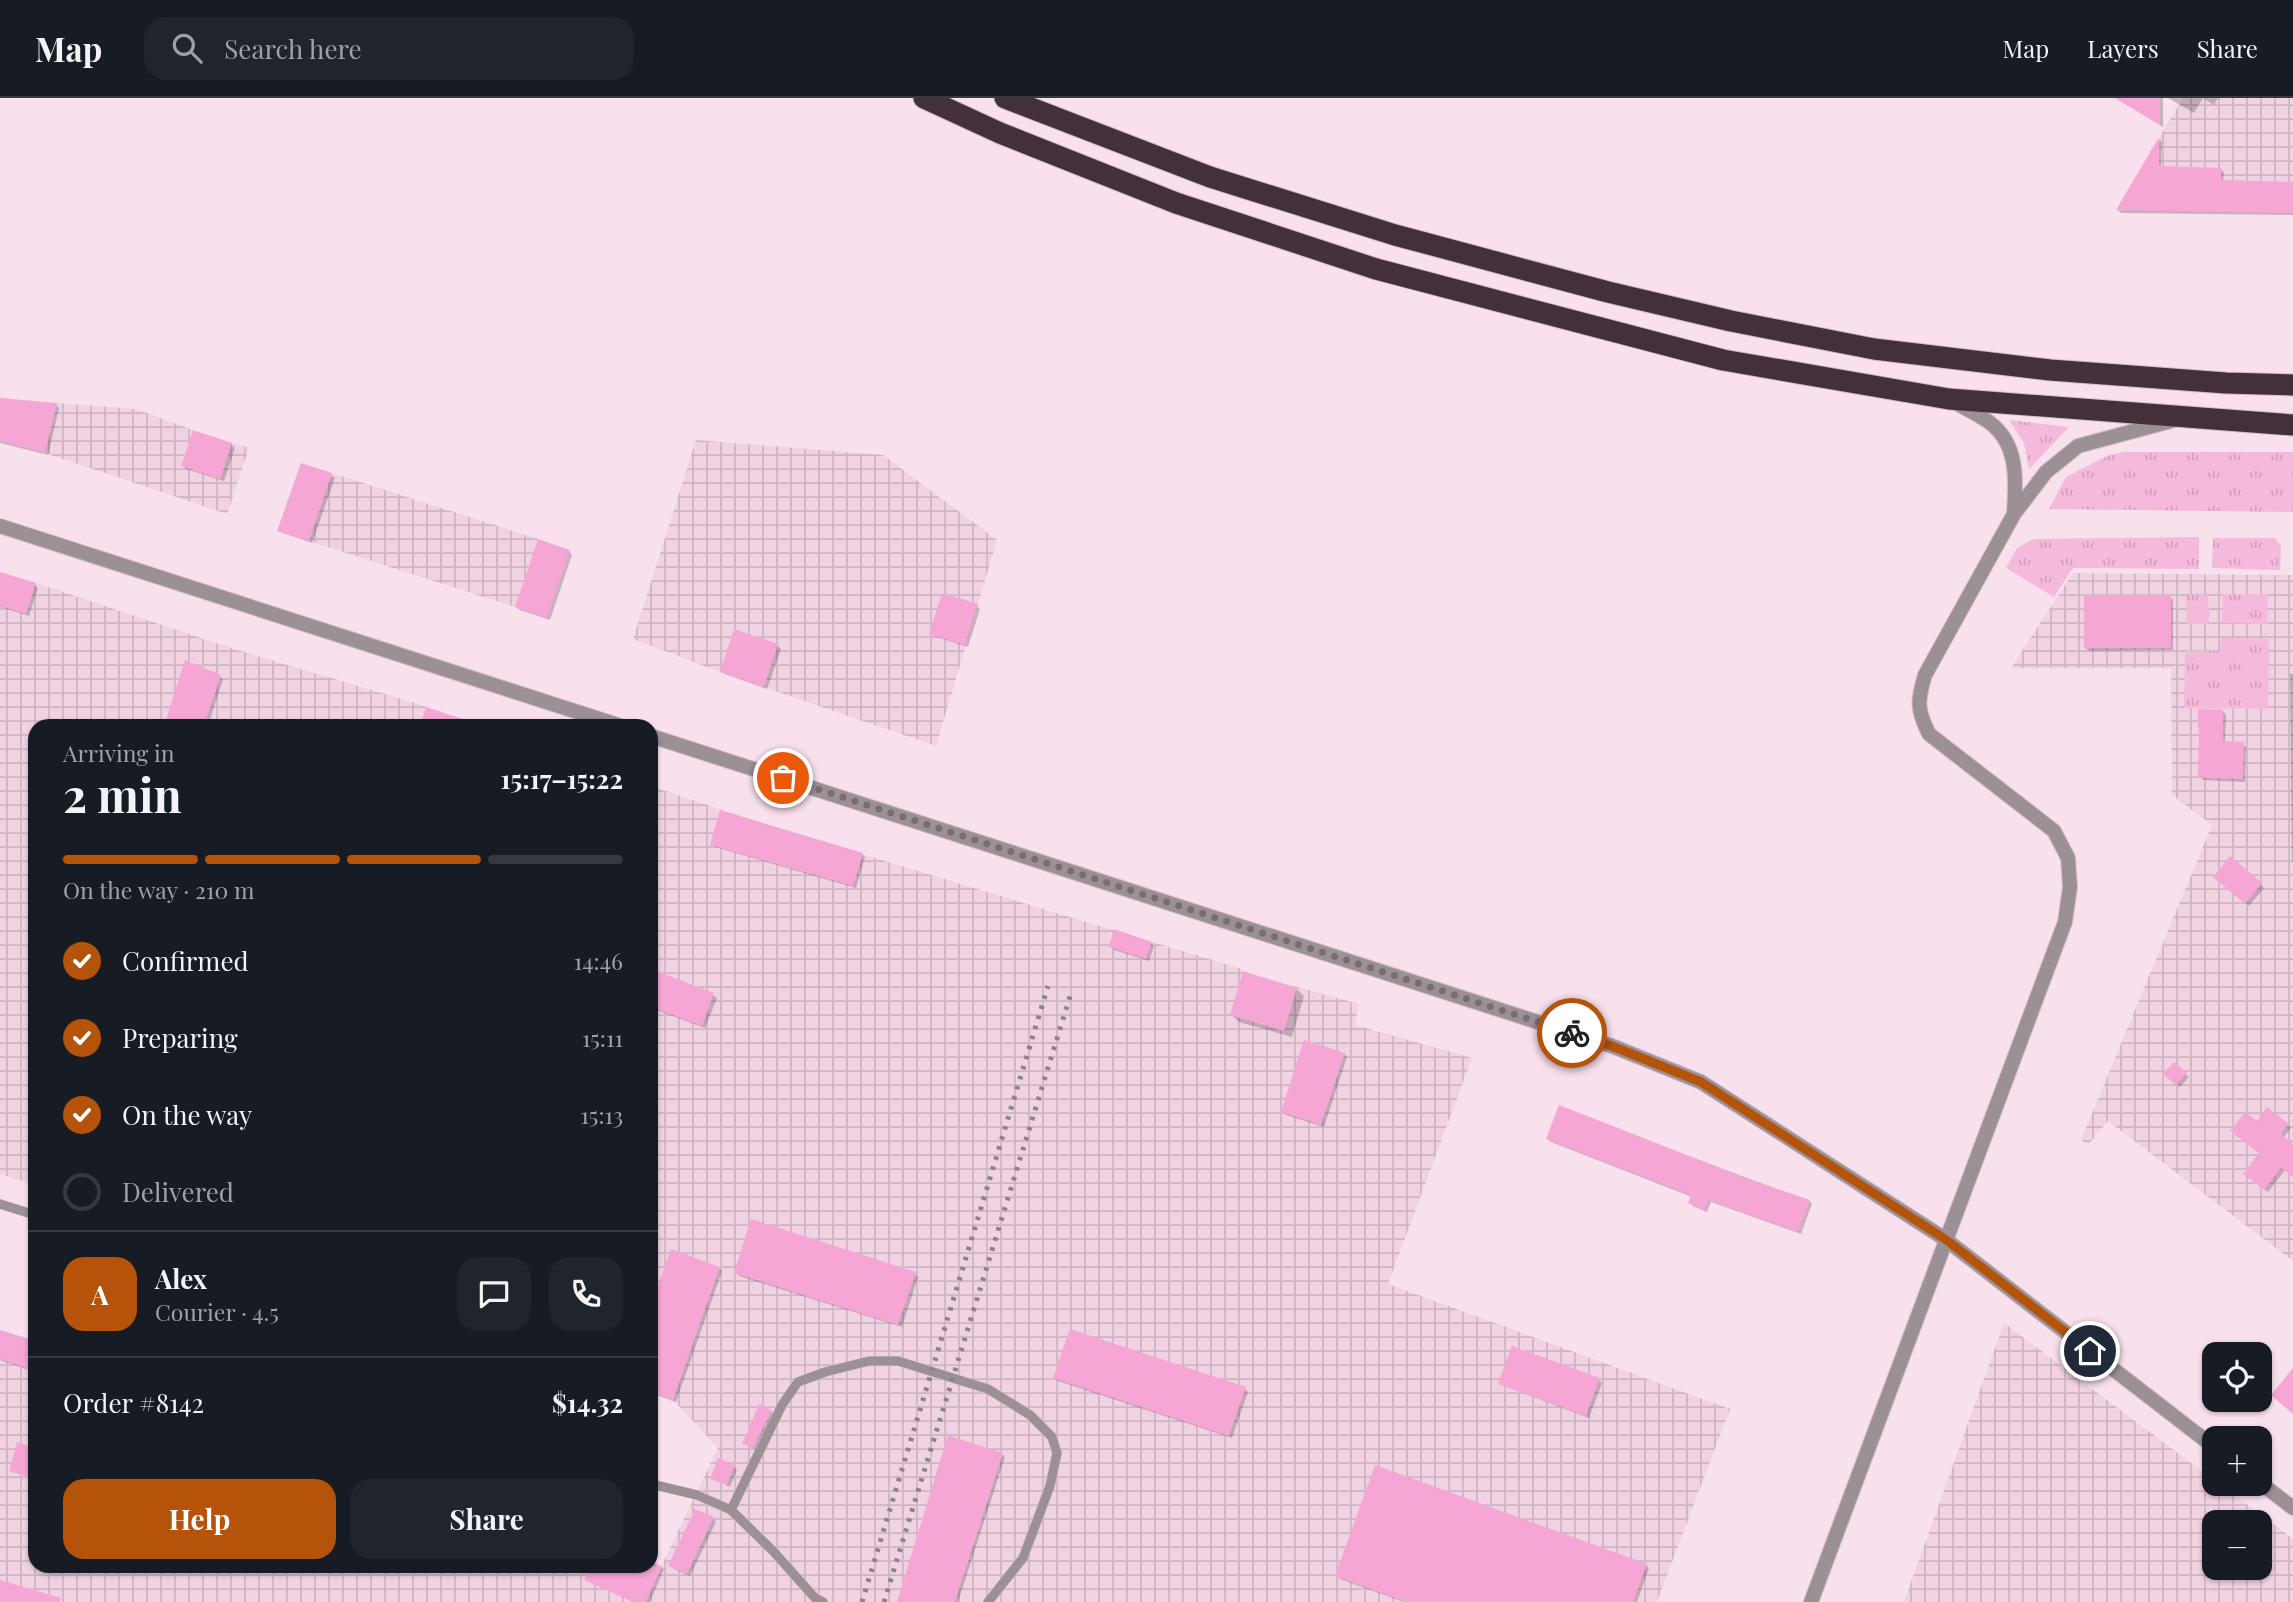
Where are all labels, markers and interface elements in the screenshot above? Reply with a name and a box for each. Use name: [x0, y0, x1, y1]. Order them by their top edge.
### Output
search box: [144, 17, 634, 80]
text: Map: [35, 26, 102, 70]
icon: search: [168, 29, 206, 67]
text: Search here: [224, 31, 362, 66]
text: Map: [2003, 32, 2049, 64]
text: Layers: [2087, 32, 2159, 64]
text: Share: [2197, 32, 2258, 64]
text: Arriving in: [63, 737, 175, 768]
pin: [753, 748, 813, 808]
icon: bag: [764, 759, 802, 797]
text: 15:17–15:22: [501, 761, 623, 796]
text: 2 min: [63, 763, 182, 825]
text: On the way · 210 m: [63, 874, 255, 905]
icon: check: [63, 942, 101, 980]
text: Confirmed: [122, 943, 249, 978]
text: 14:46: [574, 945, 623, 976]
courier: [1537, 998, 1607, 1068]
icon: bike: [1553, 1014, 1591, 1052]
icon: check: [63, 1019, 101, 1057]
text: Preparing: [122, 1020, 238, 1055]
text: 15:11: [582, 1022, 623, 1053]
icon: check: [63, 1096, 101, 1134]
text: On the way: [122, 1097, 252, 1132]
text: 15:13: [581, 1099, 623, 1130]
text: Delivered: [122, 1174, 234, 1209]
button: chat: [457, 1257, 531, 1331]
button: phone: [549, 1257, 623, 1331]
text: Alex: [155, 1261, 207, 1296]
text: A: [91, 1277, 109, 1312]
text: Courier · 4.5: [155, 1296, 279, 1327]
pin: [2060, 1321, 2120, 1381]
icon: home: [2071, 1332, 2109, 1370]
map controls: [2202, 1342, 2272, 1580]
button: locate: [2202, 1342, 2272, 1412]
text: Order #8142: [63, 1385, 204, 1420]
text: $14.32: [552, 1385, 623, 1420]
button: +: [2202, 1426, 2272, 1496]
button: Help: [63, 1479, 336, 1559]
button: Share: [350, 1479, 623, 1559]
button: −: [2202, 1510, 2272, 1580]

